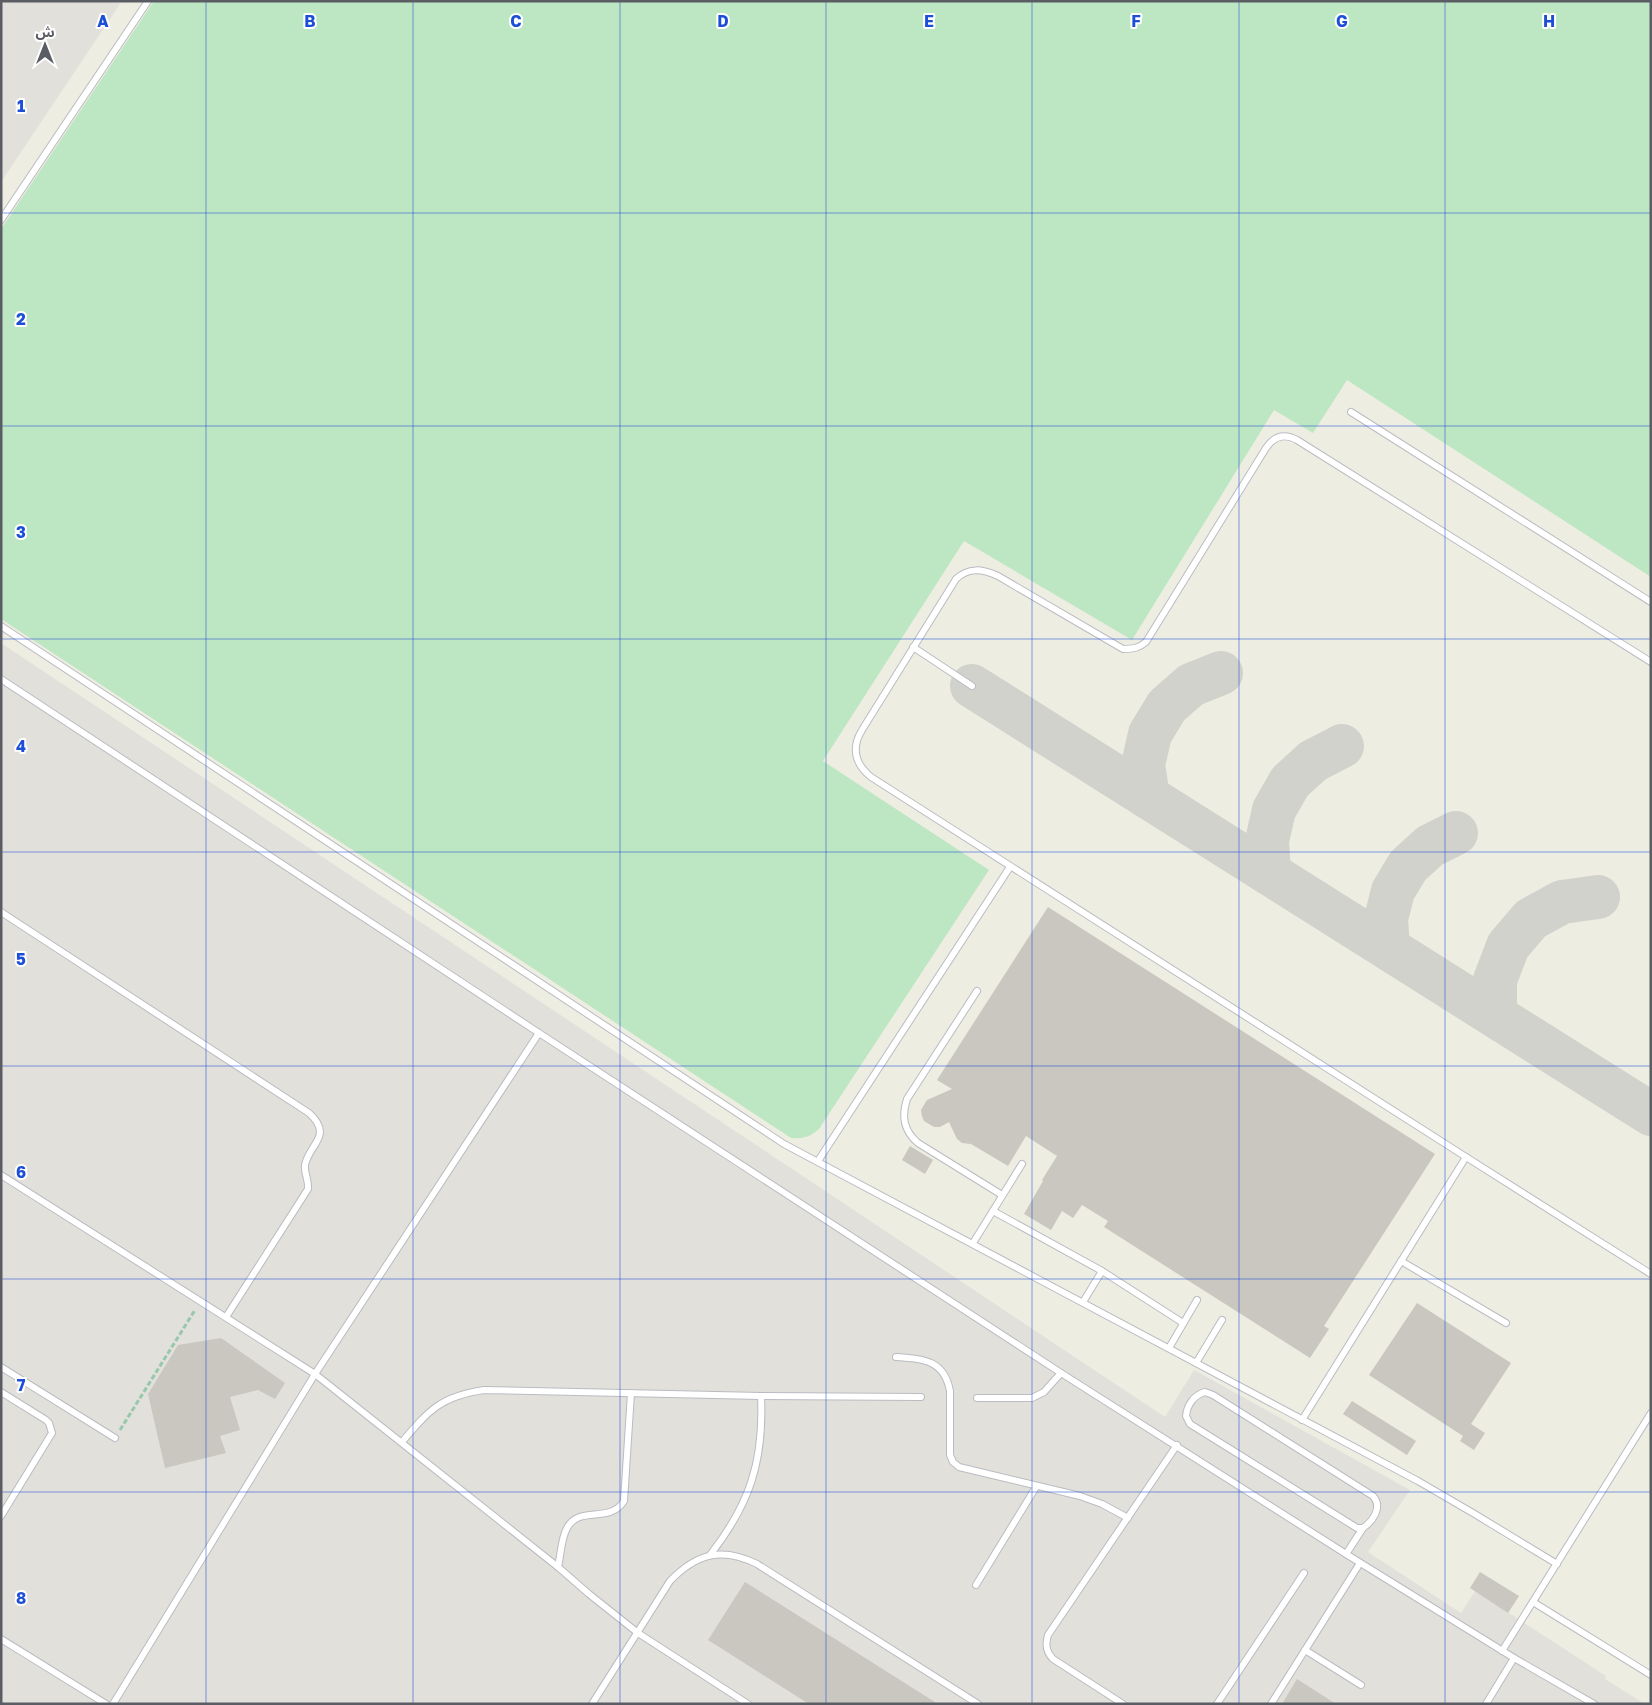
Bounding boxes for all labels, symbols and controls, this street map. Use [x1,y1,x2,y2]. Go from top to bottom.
text: A [97,11,109,31]
text: B [304,11,316,31]
text: C [510,11,522,31]
text: D [717,11,729,31]
text: E [924,11,934,31]
text: F [1131,11,1141,31]
text: G [1336,11,1348,31]
text: H [1543,11,1555,31]
north arrow [20,20,70,70]
text: ش [35,23,55,40]
text: 1 [17,96,25,116]
text: 2 [16,309,26,329]
text: 3 [16,522,26,542]
text: 4 [16,736,26,756]
text: 5 [16,949,26,969]
text: 6 [16,1162,26,1182]
text: 7 [17,1375,26,1395]
text: 8 [16,1588,26,1608]

